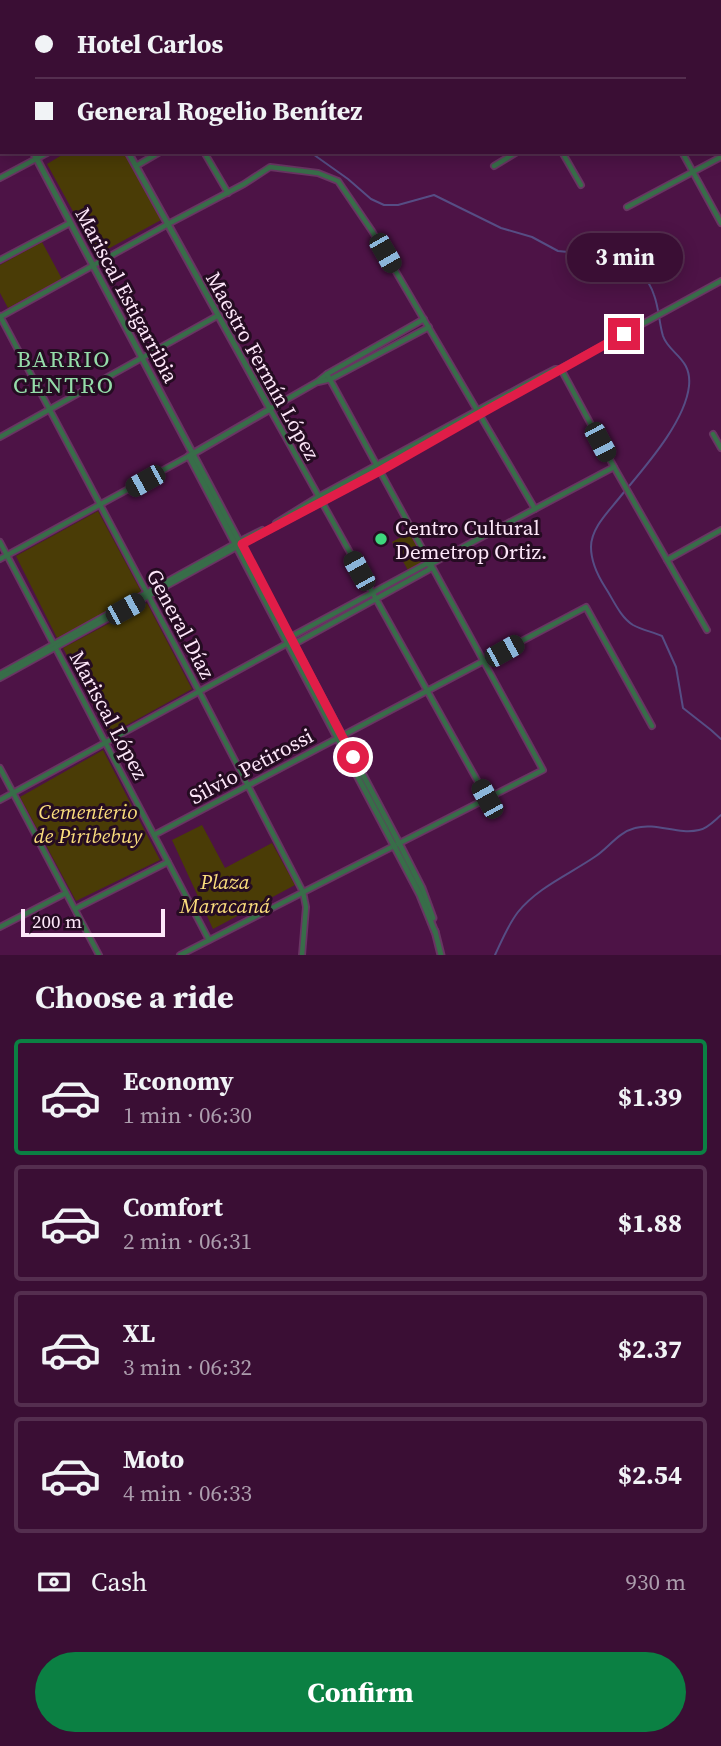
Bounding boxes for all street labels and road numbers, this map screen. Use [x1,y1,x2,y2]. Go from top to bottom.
street label: Mariscal Estigarribia [69,202,186,388]
street label: Maestro Fermín López [199,267,327,466]
street label: General Díaz [140,564,222,684]
street label: Mariscal López [63,646,155,785]
street label: Silvio Petirossi [184,721,318,811]

